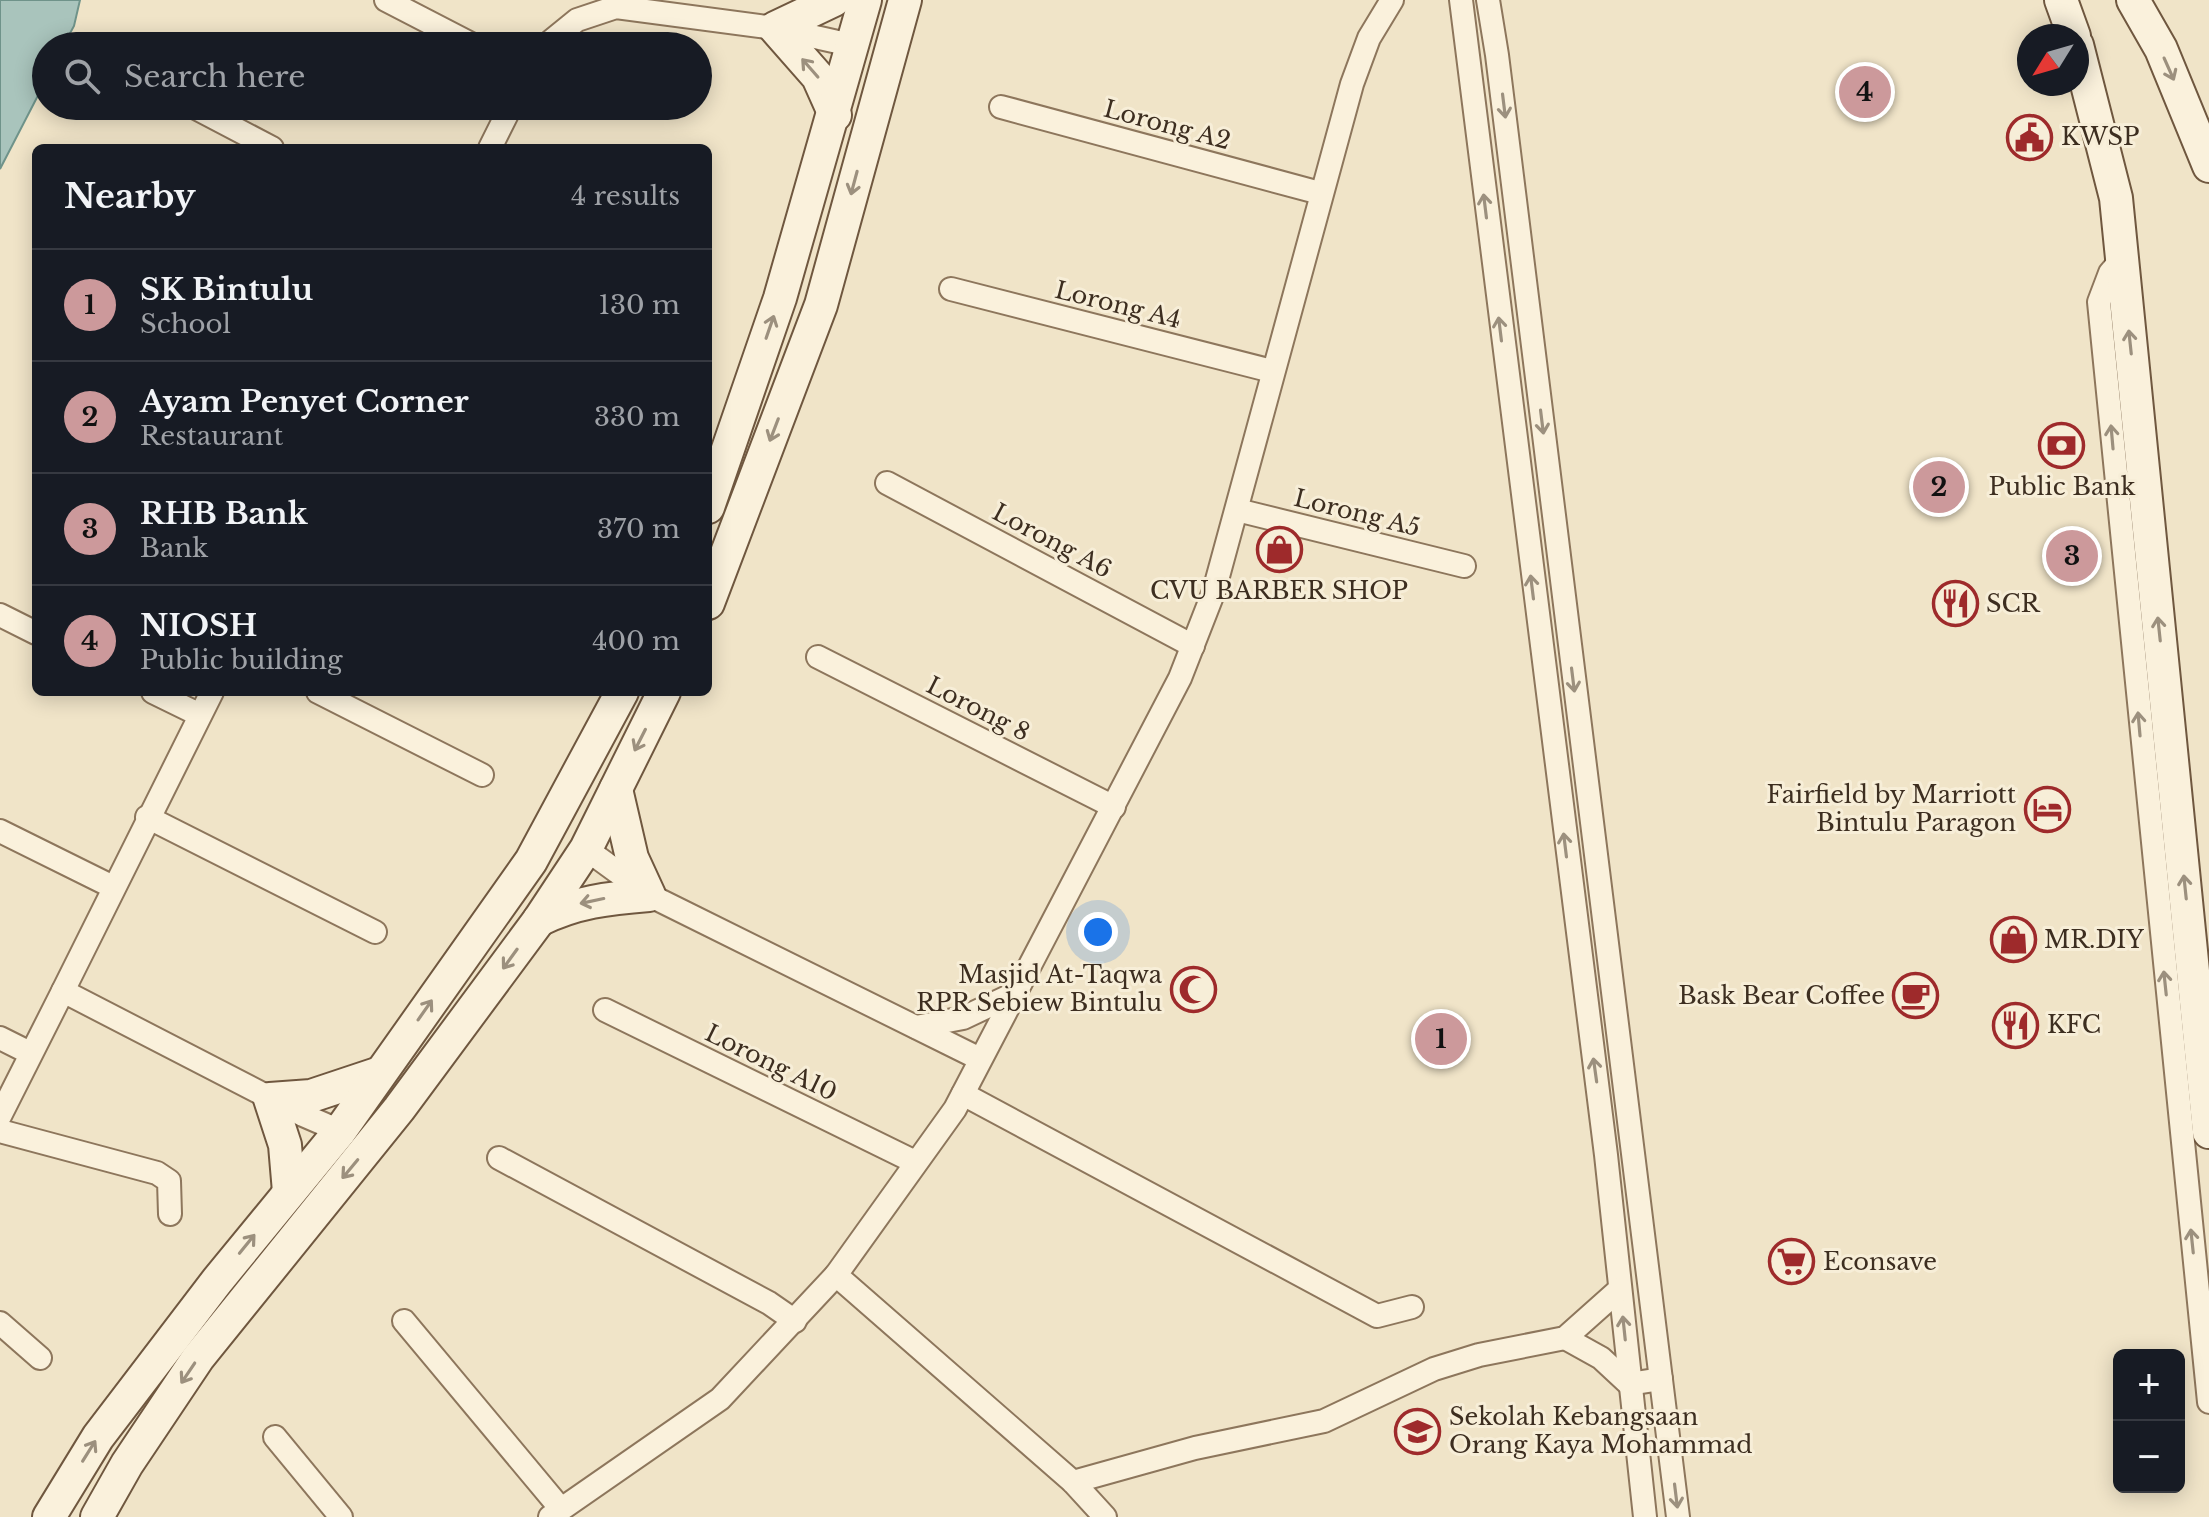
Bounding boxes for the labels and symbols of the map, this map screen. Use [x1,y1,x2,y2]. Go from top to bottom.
north arrow [2017,24,2089,96]
one-way arrow [2163,56,2178,80]
one-way arrow [801,58,819,78]
pin: 4 [1839,62,1891,122]
one-way arrow [1496,92,1511,119]
street label: Lorong A2 [1101,94,1234,155]
public building icon: KWSP [2006,113,2054,161]
place label: KWSP [2061,122,2140,151]
one-way arrow [846,170,861,196]
one-way arrow [1477,194,1492,220]
street label: Lorong A4 [1052,275,1184,334]
one-way arrow [763,315,778,340]
one-way arrow [1492,316,1507,343]
one-way arrow [2123,329,2138,356]
one-way arrow [1535,409,1550,434]
one-way arrow [766,417,780,442]
bank icon: Public Bank [2038,421,2086,469]
one-way arrow [2104,424,2119,451]
pin: 2 [1913,457,1965,517]
place label: Public Bank [1988,472,2136,501]
street label: Lorong A5 [1291,483,1423,542]
street label: Lorong A6 [988,497,1117,584]
shop icon: CVU BARBER SHOP [1255,525,1303,573]
pin: 3 [2046,526,2098,586]
one-way arrow [1524,575,1539,600]
place label: CVU BARBER SHOP [1150,576,1408,605]
restaurant icon: SCR [1931,580,1979,628]
place label: SCR [1986,589,2041,618]
one-way arrow [2151,616,2166,642]
one-way arrow [1566,667,1581,692]
street label: Lorong 8 [922,670,1035,747]
one-way arrow [2132,711,2147,738]
one-way arrow [632,728,647,752]
place label: Fairfield by Marriott Bintulu Paragon [1766,780,2016,837]
hotel icon: Fairfield by Marriott Bintulu Paragon [2023,785,2071,833]
one-way arrow [1557,832,1572,858]
one-way arrow [2177,874,2192,901]
one-way arrow [580,894,606,909]
your location [1078,912,1118,952]
shop icon: MR.DIY [1989,916,2037,964]
place label: MR.DIY [2044,925,2144,954]
one-way arrow [501,948,518,969]
place label: Masjid At-Taqwa RPR Sebiew Bintulu [916,960,1163,1017]
mosque icon: Masjid At-Taqwa RPR Sebiew Bintulu [1169,965,1217,1013]
one-way arrow [2158,970,2173,996]
cafe icon: Bask Bear Coffee [1892,972,1940,1020]
place label: Bask Bear Coffee [1678,981,1885,1010]
one-way arrow [417,999,433,1021]
restaurant icon: KFC [1992,1001,2040,1049]
pin: 1 [1415,1009,1467,1069]
place label: KFC [2047,1010,2101,1039]
street label: Lorong A10 [701,1018,842,1107]
one-way arrow [1587,1058,1602,1083]
one-way arrow [341,1158,359,1179]
one-way arrow [2185,1228,2200,1255]
one-way arrow [238,1234,256,1255]
supermarket icon: Econsave [1768,1238,1816,1286]
place label: Econsave [1823,1247,1937,1276]
one-way arrow [1616,1315,1631,1342]
one-way arrow [180,1361,196,1383]
place label: Sekolah Kebangsaan Orang Kaya Mohammad [1449,1402,1753,1459]
school or university icon: Sekolah Kebangsaan Orang Kaya Mohammad [1394,1407,1442,1455]
one-way arrow [82,1440,98,1463]
one-way arrow [1668,1482,1683,1508]

